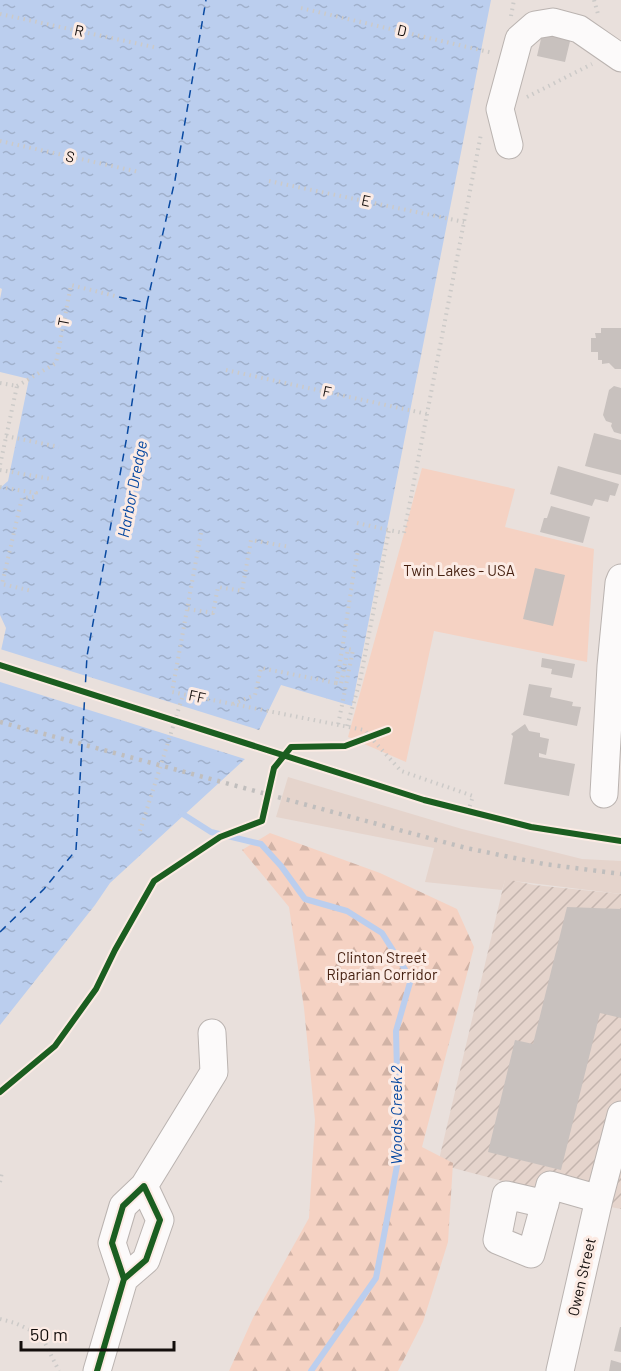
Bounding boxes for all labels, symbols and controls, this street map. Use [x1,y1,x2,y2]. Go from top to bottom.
street label: R [73,20,86,40]
street label: D [396,20,409,40]
street label: S [64,146,76,166]
street label: E [360,190,373,210]
street label: T [53,316,73,328]
street label: F [321,381,334,401]
water label: Harbor Dredge [113,439,150,539]
park label: Twin Lakes - USA [403,561,515,579]
street label: FF [187,685,208,707]
park label: Clinton Street Riparian Corridor [327,948,438,983]
water label: Woods Creek 2 [386,1065,405,1165]
street label: Owen Street [563,1236,599,1318]
scale bar [21,1314,174,1352]
text: 50 m [30,1323,68,1345]

